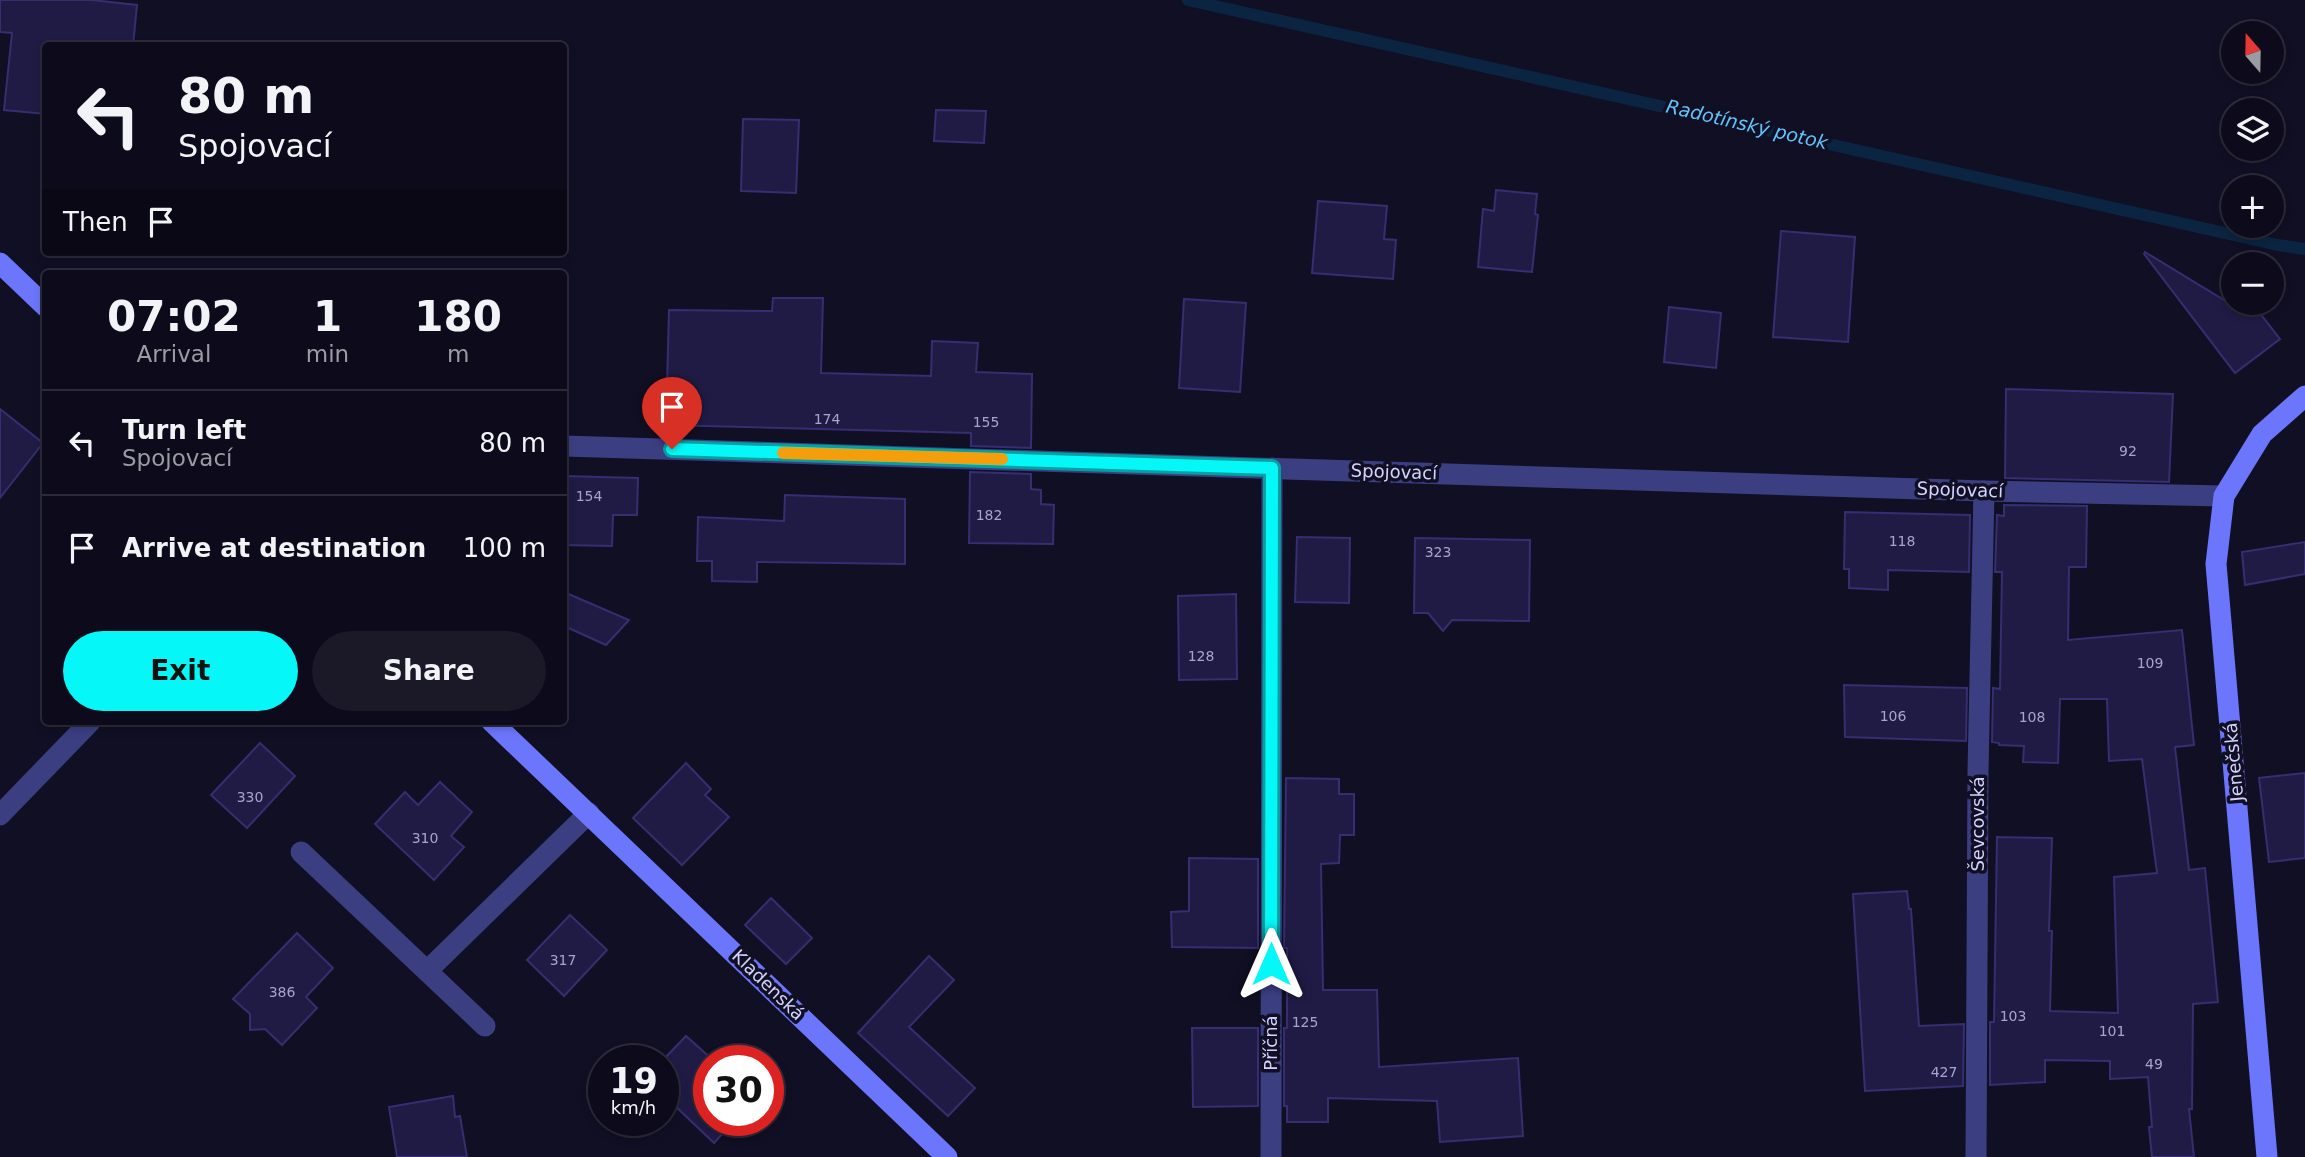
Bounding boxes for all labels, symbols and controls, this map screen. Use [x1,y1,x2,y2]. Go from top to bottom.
north arrow [2221,21,2284,84]
map controls [2221,21,2284,315]
text: 80 m [178,68,314,125]
icon: left [63,70,154,161]
water label: Radotínský potok [1664,95,1831,154]
button: layers [2221,98,2284,161]
text: Spojovací [178,127,332,165]
button: + [2221,175,2284,238]
icon: arrive [142,203,180,241]
text: Then [63,207,128,237]
button: − [2221,252,2284,315]
text: 07:02 [107,292,241,341]
text: 1 [313,292,342,341]
text: 180 [414,292,502,341]
text: Arrival [137,341,211,367]
text: min [306,341,349,367]
text: m [447,341,469,367]
pin [642,377,702,449]
icon: arrive [653,388,691,426]
house number: 174 [814,411,840,427]
house number: 155 [973,414,999,430]
text: Turn left [122,415,246,445]
icon: left [63,424,101,462]
text: 80 m [479,428,546,458]
house number: 92 [2119,443,2137,459]
text: Spojovací [122,445,232,471]
street label: Spojovací [1350,459,1439,484]
street label: Spojovací [1916,477,2005,502]
house number: 154 [576,488,602,504]
house number: 182 [976,507,1002,523]
icon: arrive [63,529,101,567]
text: Arrive at destination [122,533,426,563]
text: 100 m [463,533,546,563]
house number: 118 [1889,533,1915,549]
house number: 323 [1425,544,1451,560]
button: Exit [63,631,298,711]
button: Share [312,631,546,711]
house number: 128 [1188,648,1214,664]
house number: 109 [2137,655,2163,671]
house number: 106 [1880,708,1906,724]
house number: 108 [2019,709,2045,725]
street label: Jenečská [2220,722,2248,803]
street label: Ševcovská [1967,776,1988,872]
house number: 330 [237,789,263,805]
house number: 310 [412,830,438,846]
position arrow [1234,927,1308,1001]
street label: Kladenská [728,945,809,1024]
house number: 317 [550,952,576,968]
house number: 386 [269,984,295,1000]
house number: 103 [2000,1008,2026,1024]
house number: 125 [1292,1014,1318,1030]
street label: Příčná [1260,1015,1281,1071]
house number: 101 [2099,1023,2125,1039]
speed limit sign: 30 [693,1045,784,1136]
house number: 49 [2145,1056,2163,1072]
text: 19 [609,1061,658,1101]
house number: 427 [1931,1064,1957,1080]
text: km/h [611,1097,656,1118]

